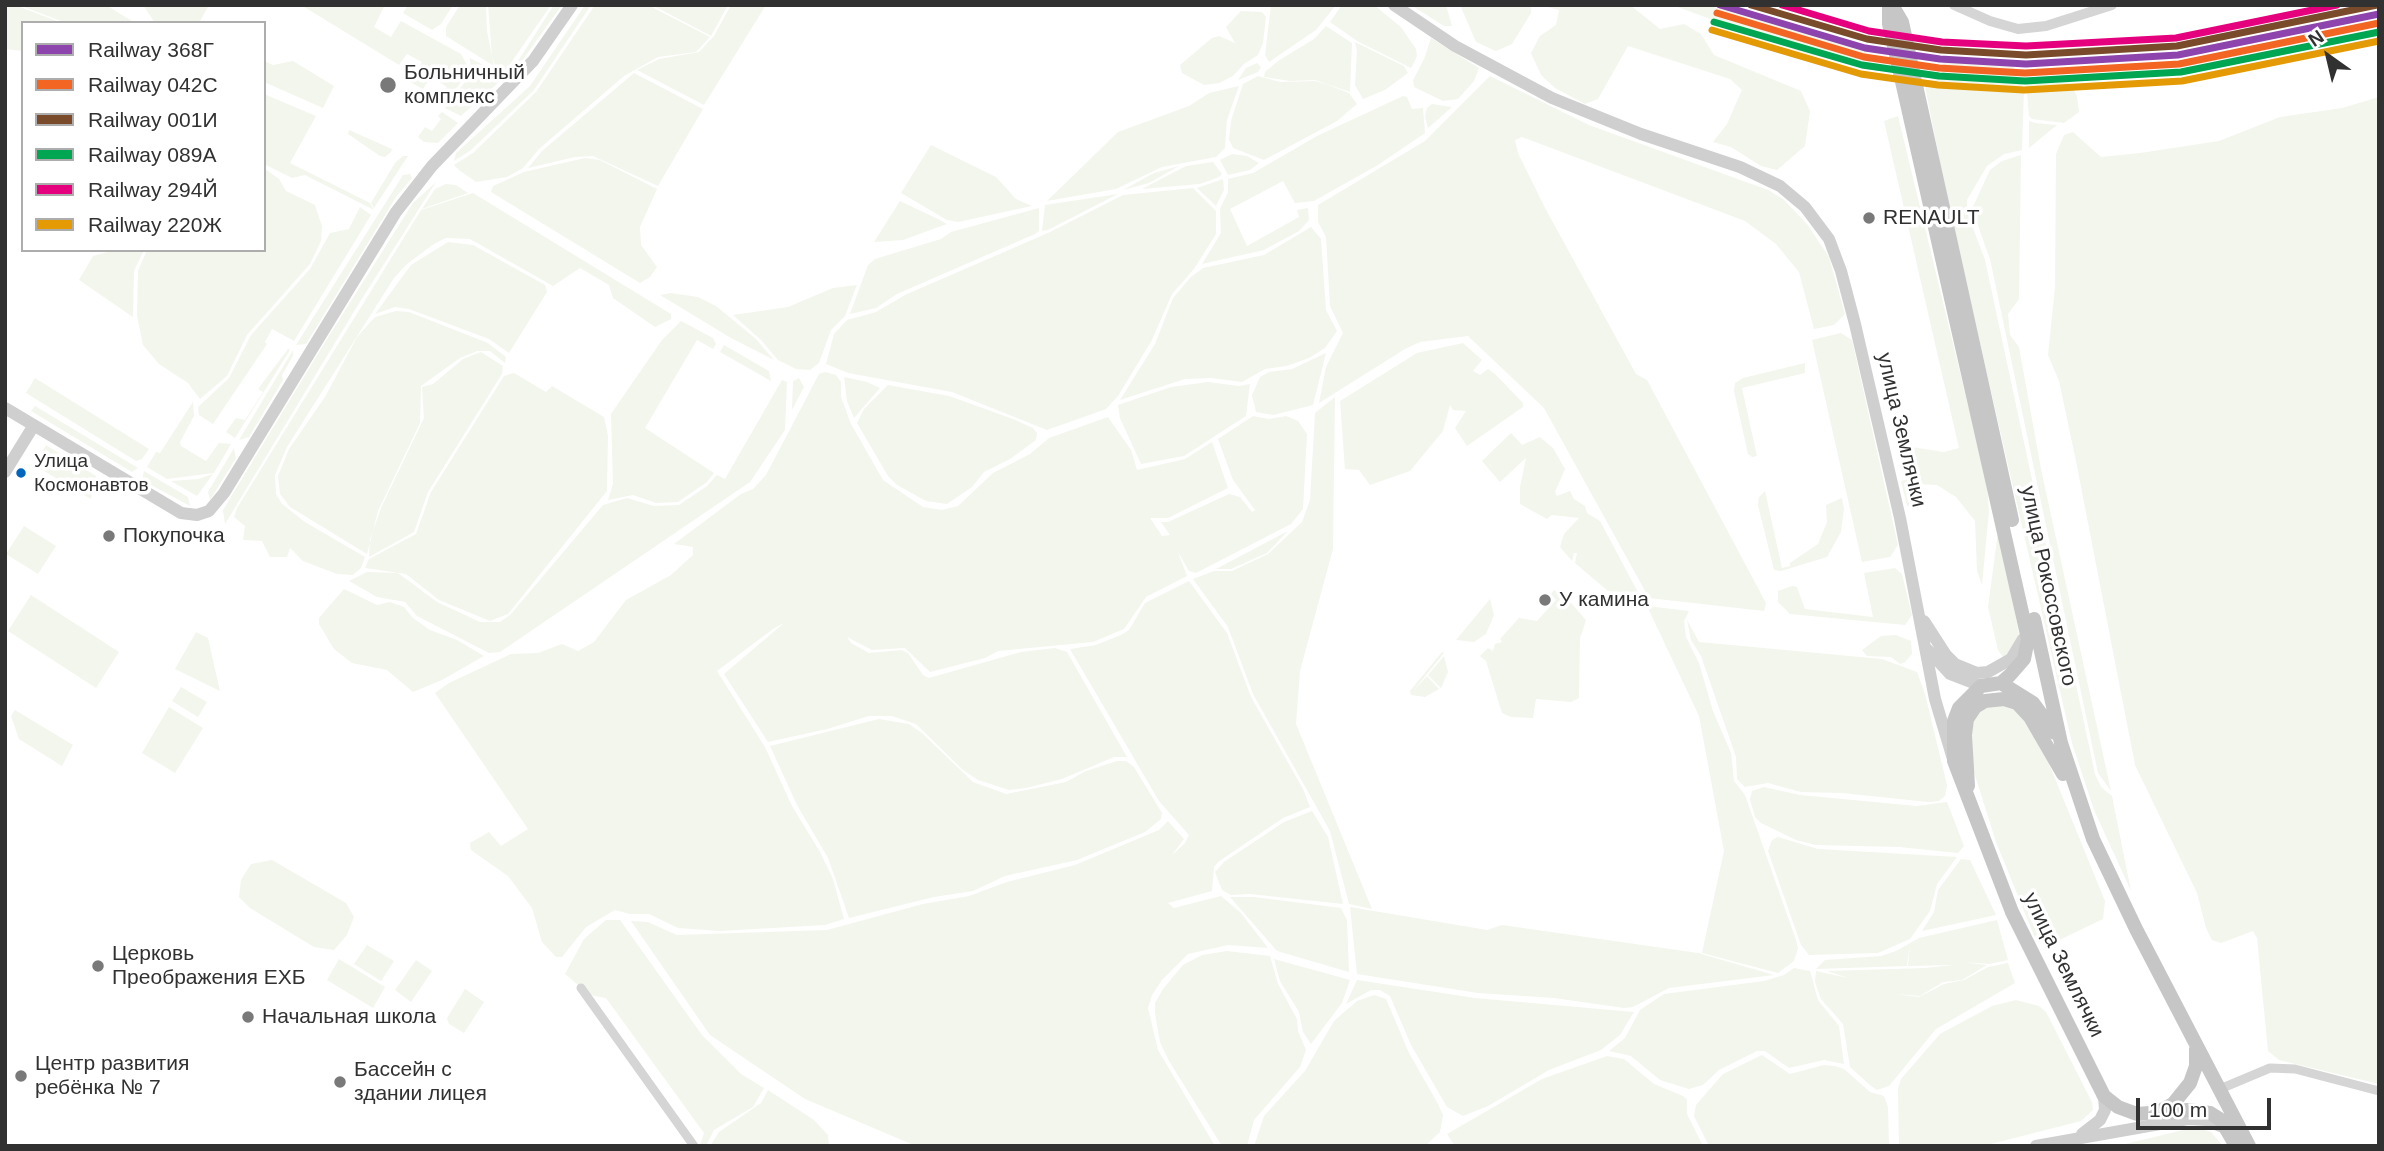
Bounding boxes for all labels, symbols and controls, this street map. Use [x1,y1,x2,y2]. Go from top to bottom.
legend [21,21,266,252]
north arrow [2293,21,2363,91]
text: N [2304,26,2328,51]
text: Railway 368Г [88,38,214,61]
place label: Больничный комплекс [404,60,525,110]
text: Railway 042С [88,73,218,96]
marker: Больничный комплекс [378,75,398,95]
text: Railway 001И [88,108,218,131]
text: Railway 089А [88,143,216,166]
text: Railway 294Й [88,178,218,201]
place label: RENAULT [1883,205,1979,231]
marker: RENAULT [1861,210,1877,226]
text: Railway 220Ж [88,213,222,236]
street label: улица Землячки [1871,350,1931,510]
place label: Улица Космонавтов [34,451,149,495]
marker: Улица Космонавтов [14,466,28,480]
street label: улица Рокоссовского [2014,484,2082,688]
place label: Покупочка [123,523,225,549]
marker: Покупочка [101,528,117,544]
place label: У камина [1559,587,1649,613]
marker: У камина [1537,592,1553,608]
street label: улица Землячки [2017,889,2109,1041]
place label: Церковь Преображения ЕХБ [112,941,306,991]
marker: Церковь Преображения ЕХБ [90,958,106,974]
place label: Начальная школа [262,1004,436,1030]
marker: Начальная школа [240,1009,256,1025]
place label: Центр развития ребёнка № 7 [35,1051,189,1101]
place label: Бассейн с здании лицея [354,1057,487,1107]
marker: Центр развития ребёнка № 7 [13,1068,29,1084]
marker: Бассейн с здании лицея [332,1074,348,1090]
scale bar [2139,1084,2274,1128]
text: 100 m [2149,1098,2207,1121]

